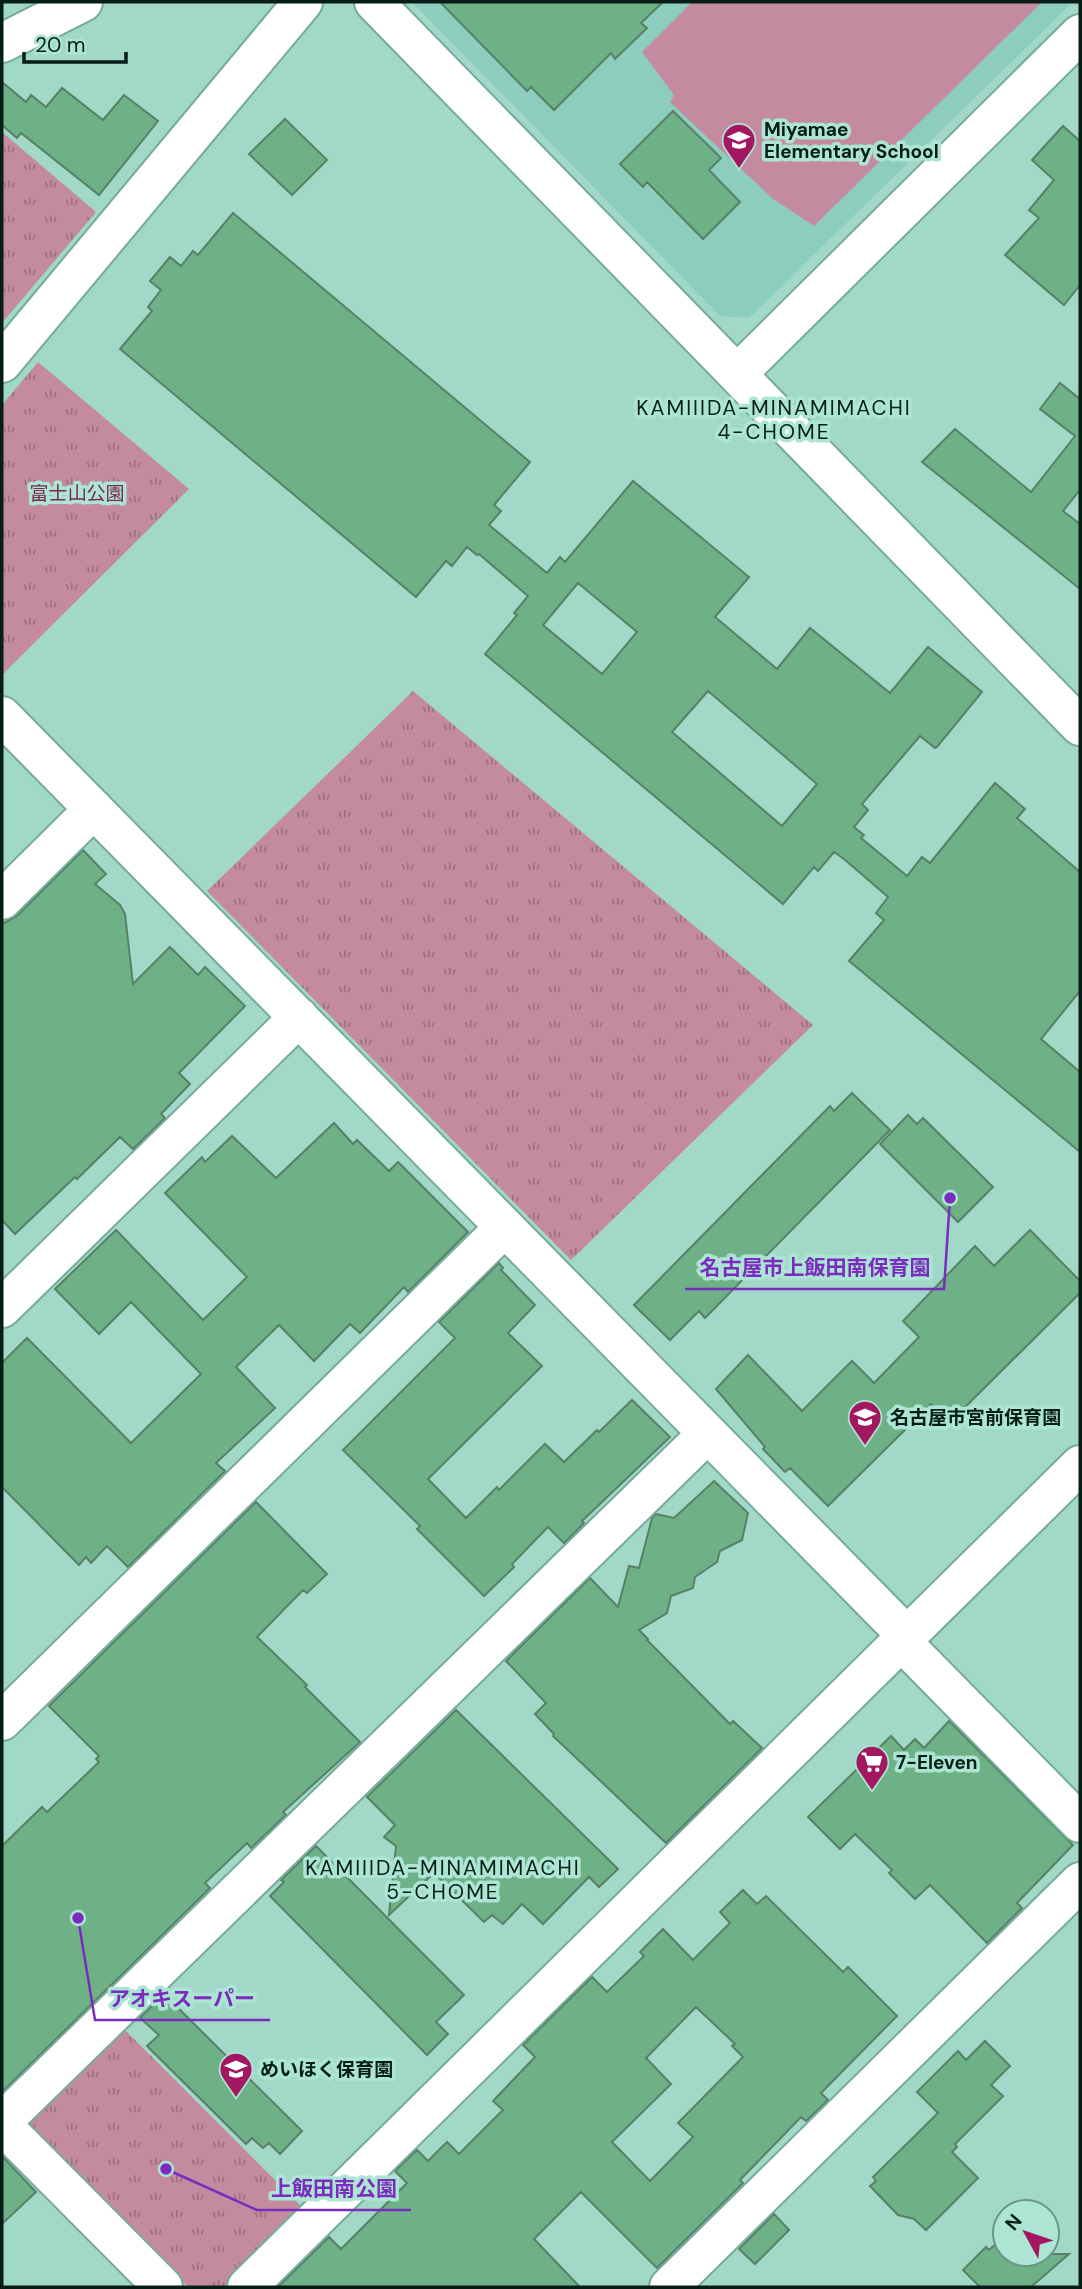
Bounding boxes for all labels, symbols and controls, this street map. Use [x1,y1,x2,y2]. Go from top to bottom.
scale bar [24,21,126,65]
text: 20 m [35,31,86,59]
place label: Miyamae Elementary School [764,117,939,164]
school or university icon: Miyamae Elementary School [720,121,758,170]
district label: KAMIIIDA-MINAMIMACHI 4-CHOME [636,394,912,446]
park label: 富士山公園 [29,481,125,506]
callout: 名古屋市上飯田南保育園 [685,1247,944,1289]
text: 名古屋市上飯田南保育園 [700,1254,931,1282]
school or university icon: 名古屋市宮前保育園 [846,1398,884,1447]
place label: 名古屋市宮前保育園 [890,1405,1061,1430]
supermarket icon: 7-Eleven [853,1743,891,1792]
place label: 7-Eleven [896,1750,978,1775]
district label: KAMIIIDA-MINAMIMACHI 5-CHOME [305,1854,581,1906]
callout: アオキスーパー [95,1978,270,2020]
text: アオキスーパー [109,1985,255,2013]
school or university icon: めいほく保育園 [217,2050,255,2099]
place label: めいほく保育園 [260,2057,393,2082]
callout: 上飯田南公園 [257,2168,411,2210]
text: 上飯田南公園 [271,2175,397,2203]
north arrow [991,2198,1061,2268]
text: N [999,2209,1027,2236]

